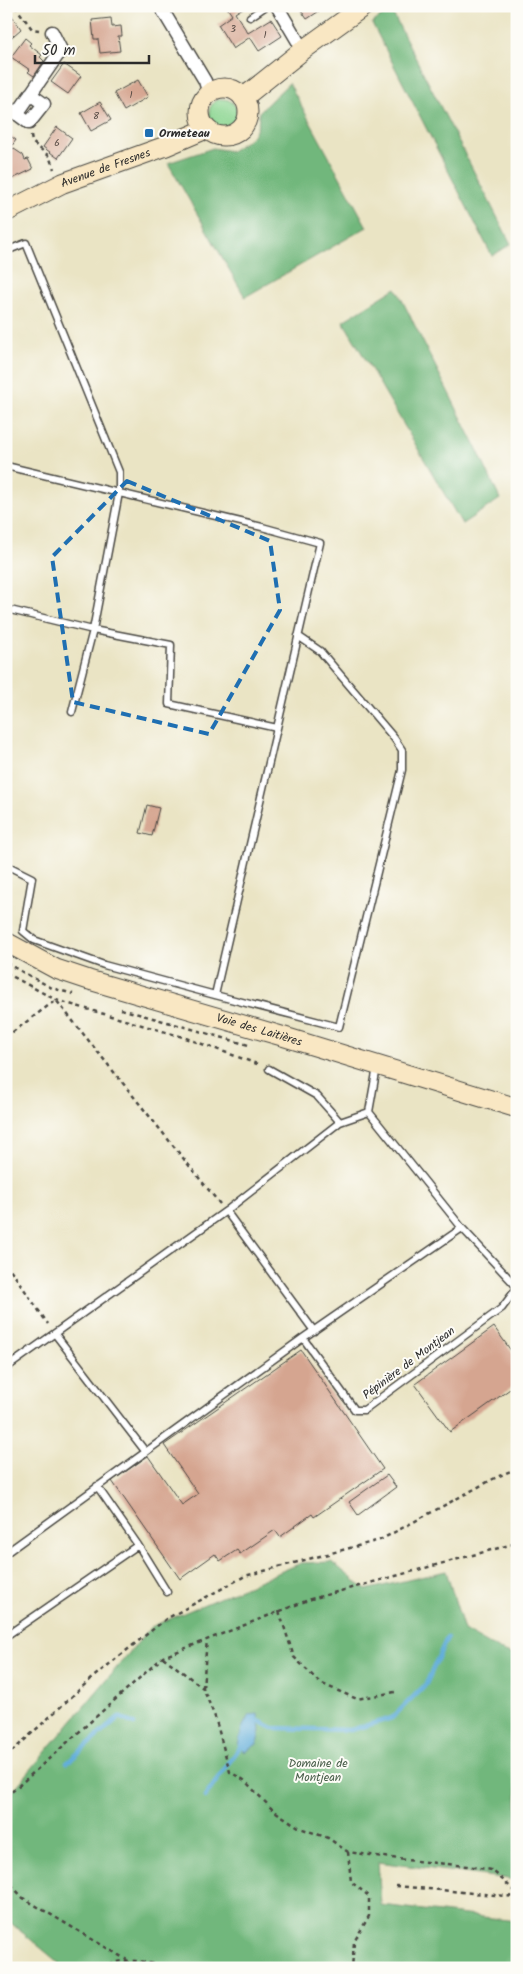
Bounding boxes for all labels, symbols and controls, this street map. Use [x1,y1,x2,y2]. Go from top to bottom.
house number: 3 [230,21,236,37]
house number: 1 [263,27,267,43]
scale bar [35,32,149,64]
text: 50 m [42,39,76,63]
house number: 1 [129,87,133,103]
house number: 8 [93,108,100,124]
place label: Ormeteau [159,124,210,143]
marker: Ormeteau [143,127,155,139]
house number: 6 [54,135,60,151]
street label: Avenue de Fresnes [58,143,153,193]
street label: Voie des Laitières [214,1008,305,1051]
street label: Pépinière de Montjean [359,1322,459,1404]
park label: Domaine de Montjean [288,1754,348,1787]

